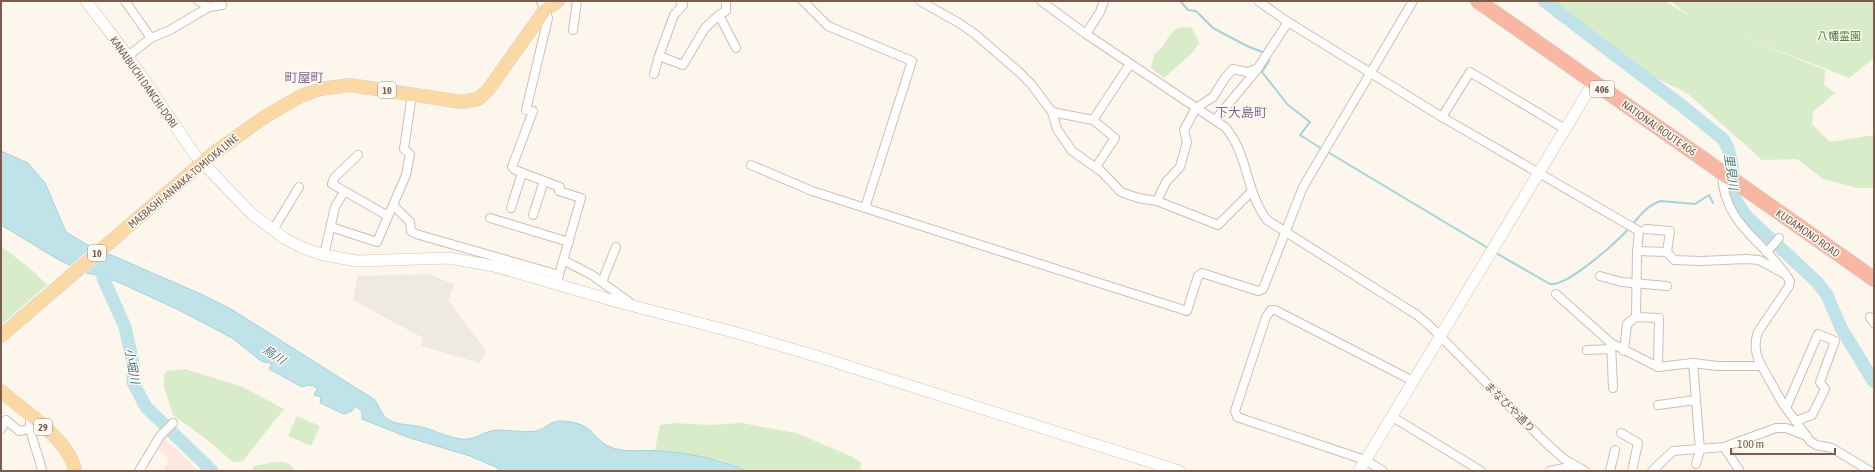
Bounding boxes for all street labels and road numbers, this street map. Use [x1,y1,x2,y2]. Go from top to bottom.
street label: KANAIBUCHI DANCHI-DORI [108,34,180,130]
road number: 406 [1590,81,1614,97]
road number: 10 [378,82,396,98]
street label: NATIONAL ROUTE 406 [1620,98,1698,158]
street label: MAEBASHI-ANNAKA-TOMIOKA LINE [126,131,241,230]
street label: KUDAMONO ROAD [1774,207,1842,259]
road number: 10 [88,245,106,261]
street label: まなびや通り [1482,379,1538,435]
road number: 29 [34,419,52,435]

